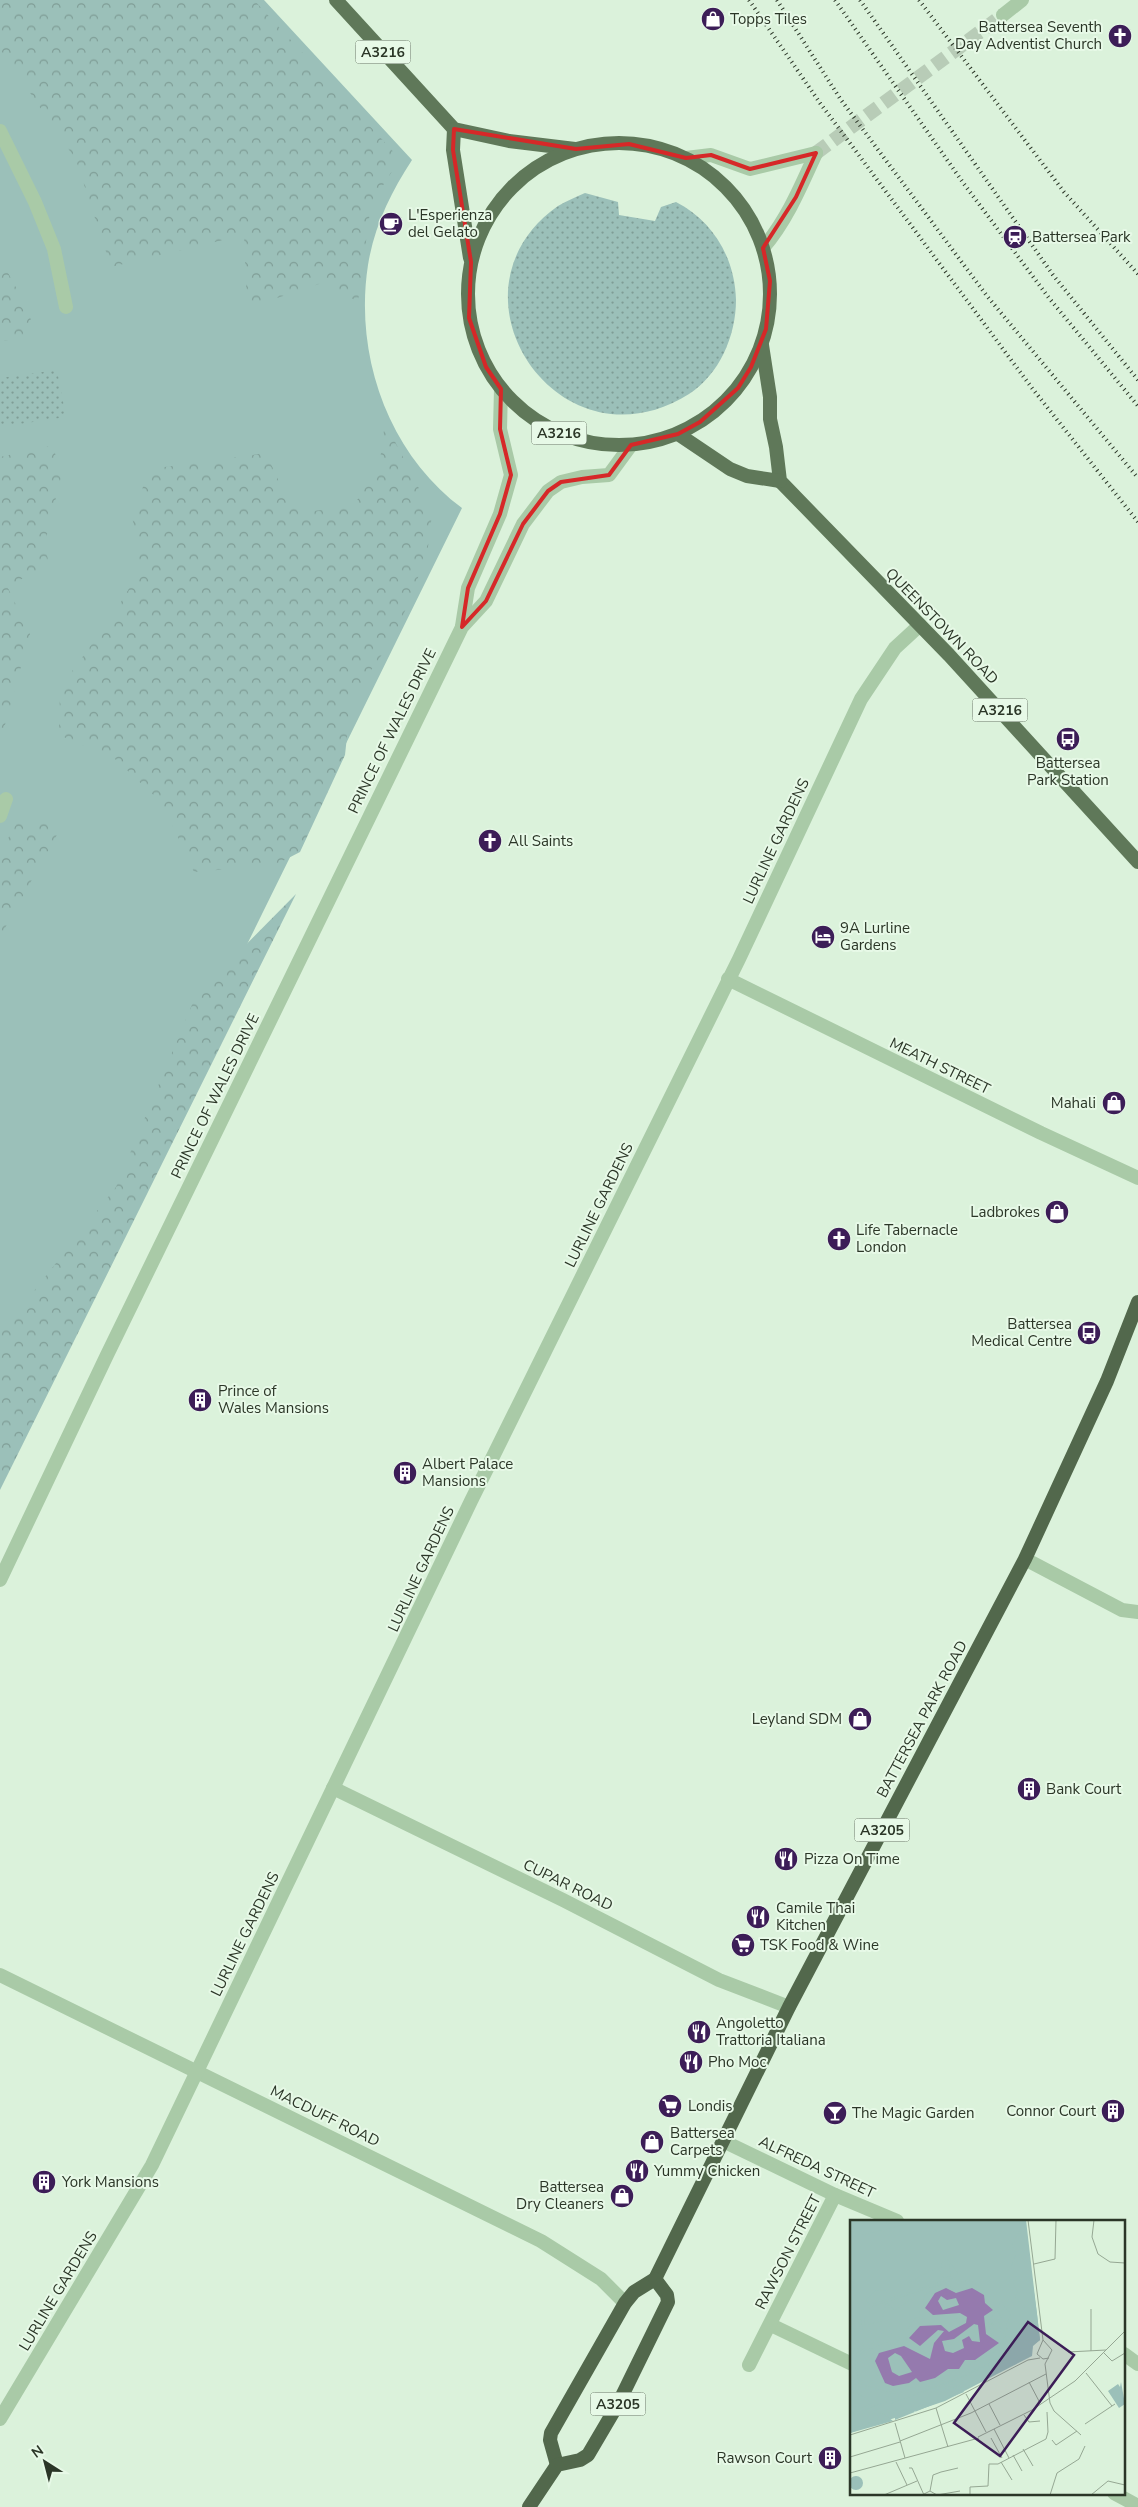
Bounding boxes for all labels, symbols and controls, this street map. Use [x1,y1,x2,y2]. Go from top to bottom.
shop icon: Topps Tiles [700,6,726,32]
place label: Topps Tiles [730,9,807,29]
place label: Battersea Seventh Day Adventist Church [955,17,1102,54]
church icon: Battersea Seventh Day Adventist Church [1107,23,1133,49]
road number: A3216 [356,41,410,64]
place label: L'Esperienza del Gelato [408,205,492,242]
cafe icon: L'Esperienza del Gelato [378,211,404,237]
station icon: Battersea Park [1002,224,1028,250]
place label: Battersea Park [1032,227,1131,247]
road number: A3216 [532,422,586,444]
street label: QUEENSTOWN ROAD [881,563,1003,689]
street label: PRINCE OF WALES DRIVE [343,645,441,817]
road number: A3216 [972,698,1028,722]
bus stop icon: Battersea Park Station [1055,726,1081,752]
place label: Battersea Park Station [1027,753,1109,790]
street label: LURLINE GARDENS [738,775,814,907]
church icon: All Saints [477,828,503,854]
place label: All Saints [508,831,573,851]
place label: 9A Lurline Gardens [840,918,910,955]
hotel icon: 9A Lurline Gardens [810,924,836,950]
street label: PRINCE OF WALES DRIVE [166,1010,264,1182]
street label: MEATH STREET [886,1033,994,1099]
shop icon: Mahali [1101,1090,1127,1116]
place label: Mahali [1051,1093,1096,1113]
street label: LURLINE GARDENS [560,1139,638,1271]
shop icon: Ladbrokes [1044,1199,1070,1225]
place label: Ladbrokes [970,1202,1040,1222]
place label: Life Tabernacle London [856,1220,958,1257]
church icon: Life Tabernacle London [826,1226,852,1252]
place label: Battersea Medical Centre [971,1314,1072,1351]
bus stop icon: Battersea Medical Centre [1076,1320,1102,1346]
place label: Prince of Wales Mansions [218,1381,329,1418]
building icon: Prince of Wales Mansions [187,1387,213,1413]
place label: Albert Palace Mansions [422,1454,513,1491]
building icon: Albert Palace Mansions [392,1460,418,1486]
street label: LURLINE GARDENS [383,1503,459,1635]
street label: BATTERSEA PARK ROAD [872,1637,972,1801]
shop icon: Leyland SDM [847,1706,873,1732]
place label: Leyland SDM [752,1709,842,1729]
building icon: Bank Court [1016,1776,1042,1802]
place label: Bank Court [1046,1779,1122,1799]
road number: A3205 [854,1818,910,1842]
restaurant icon: Pizza On Time [773,1846,799,1872]
place label: Pizza On Time [804,1849,900,1869]
street label: CUPAR ROAD [520,1855,616,1915]
street label: LURLINE GARDENS [206,1868,284,2000]
place label: Camile Thai Kitchen [776,1898,855,1935]
restaurant icon: Camile Thai Kitchen [745,1904,771,1930]
supermarket icon: TSK Food & Wine [730,1932,756,1958]
place label: TSK Food & Wine [760,1935,879,1955]
place label: Angoletto Trattoria Italiana [716,2013,826,2050]
restaurant icon: Angoletto Trattoria Italiana [686,2019,712,2045]
restaurant icon: Pho Moc [678,2049,704,2075]
place label: Pho Moc [708,2052,766,2072]
street label: MACDUFF ROAD [267,2081,383,2151]
supermarket icon: Londis [657,2093,683,2119]
place label: Londis [688,2096,732,2116]
building icon: Connor Court [1100,2098,1126,2124]
bar icon: The Magic Garden [822,2100,848,2126]
place label: Connor Court [1006,2101,1097,2121]
place label: The Magic Garden [852,2103,975,2123]
place label: Battersea Carpets [670,2123,735,2160]
shop icon: Battersea Carpets [639,2129,665,2155]
street label: ALFREDA STREET [756,2131,878,2203]
restaurant icon: Yummy Chicken [624,2158,650,2184]
place label: Yummy Chicken [653,2161,760,2181]
building icon: York Mansions [31,2169,57,2195]
place label: York Mansions [61,2172,159,2192]
place label: Battersea Dry Cleaners [516,2177,604,2214]
shop icon: Battersea Dry Cleaners [609,2183,635,2209]
street label: RAWSON STREET [750,2191,826,2313]
inset map [850,2220,1126,2494]
street label: LURLINE GARDENS [14,2227,102,2355]
road number: A3205 [590,2392,646,2416]
north arrow [20,2437,70,2487]
text: N [28,2441,47,2463]
building icon: Rawson Court [817,2445,843,2471]
place label: Rawson Court [716,2448,813,2468]

